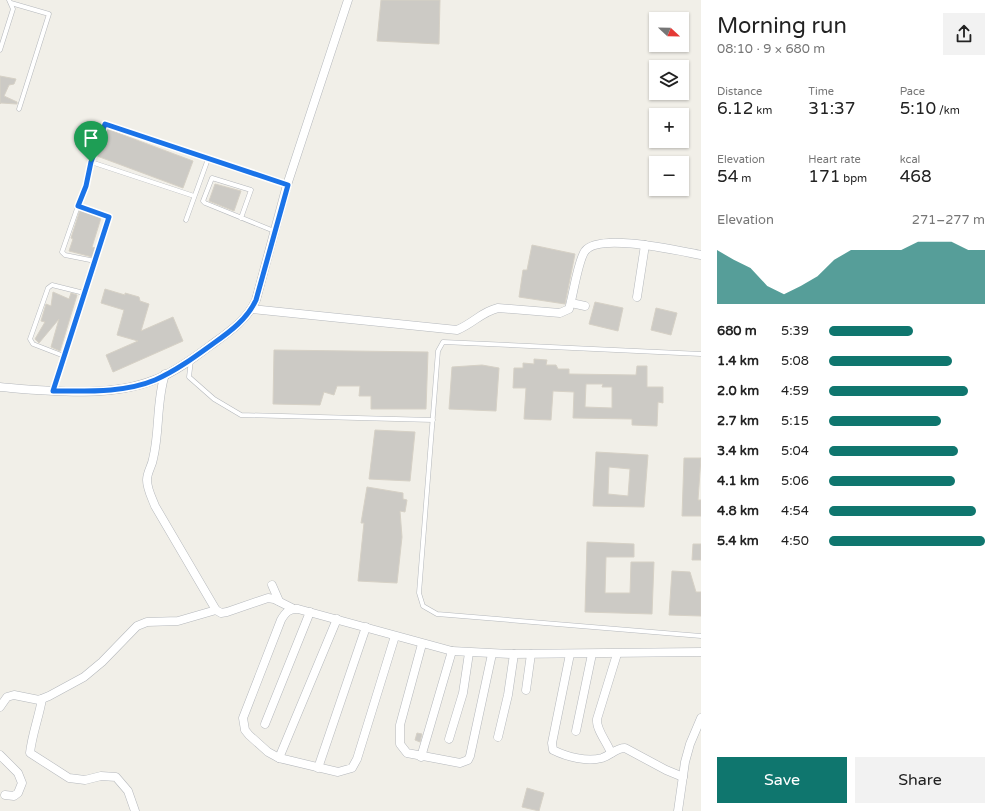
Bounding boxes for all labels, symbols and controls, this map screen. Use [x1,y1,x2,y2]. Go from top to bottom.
north arrow [649,12,689,52]
map controls [649,12,689,196]
text: Morning run [717,13,847,39]
button: share [943,13,985,55]
text: 08:10 · 9 × 680 m [717,41,825,57]
button: layers [649,60,689,100]
text: Distance [717,85,762,98]
text: Time [808,85,834,98]
text: Pace [900,85,925,98]
text: 6.12 [717,98,753,119]
text: 31:37 [808,98,855,119]
text: 5:10 [900,98,936,119]
text: km [753,104,772,117]
text: /km [936,104,960,117]
button: + [649,108,689,148]
pin [74,121,108,162]
icon: arrive [80,127,102,149]
text: Elevation [717,153,765,166]
text: Heart rate [808,153,861,166]
text: kcal [900,153,920,166]
button: − [649,156,689,196]
text: 54 [717,166,738,187]
text: 171 [808,166,840,187]
text: 468 [900,166,932,187]
text: m [738,172,751,185]
text: bpm [840,172,867,185]
text: Elevation [717,212,774,228]
text: 271–277 m [912,212,985,228]
text: 680 m [717,323,757,339]
text: 5:39 [781,323,809,339]
text: 1.4 km [717,353,759,369]
text: 5:08 [781,353,809,369]
text: 2.0 km [717,383,759,399]
text: 4:59 [781,383,809,399]
text: 2.7 km [717,413,759,429]
text: 5:15 [781,413,809,429]
text: 3.4 km [717,443,759,459]
text: 5:04 [781,443,809,459]
text: 4.1 km [717,473,759,489]
text: 5:06 [781,473,809,489]
text: 4.8 km [717,503,759,519]
text: 4:54 [781,503,809,519]
text: 5.4 km [717,533,759,549]
text: 4:50 [781,533,809,549]
button: Save [717,757,847,803]
button: Share [855,757,985,803]

